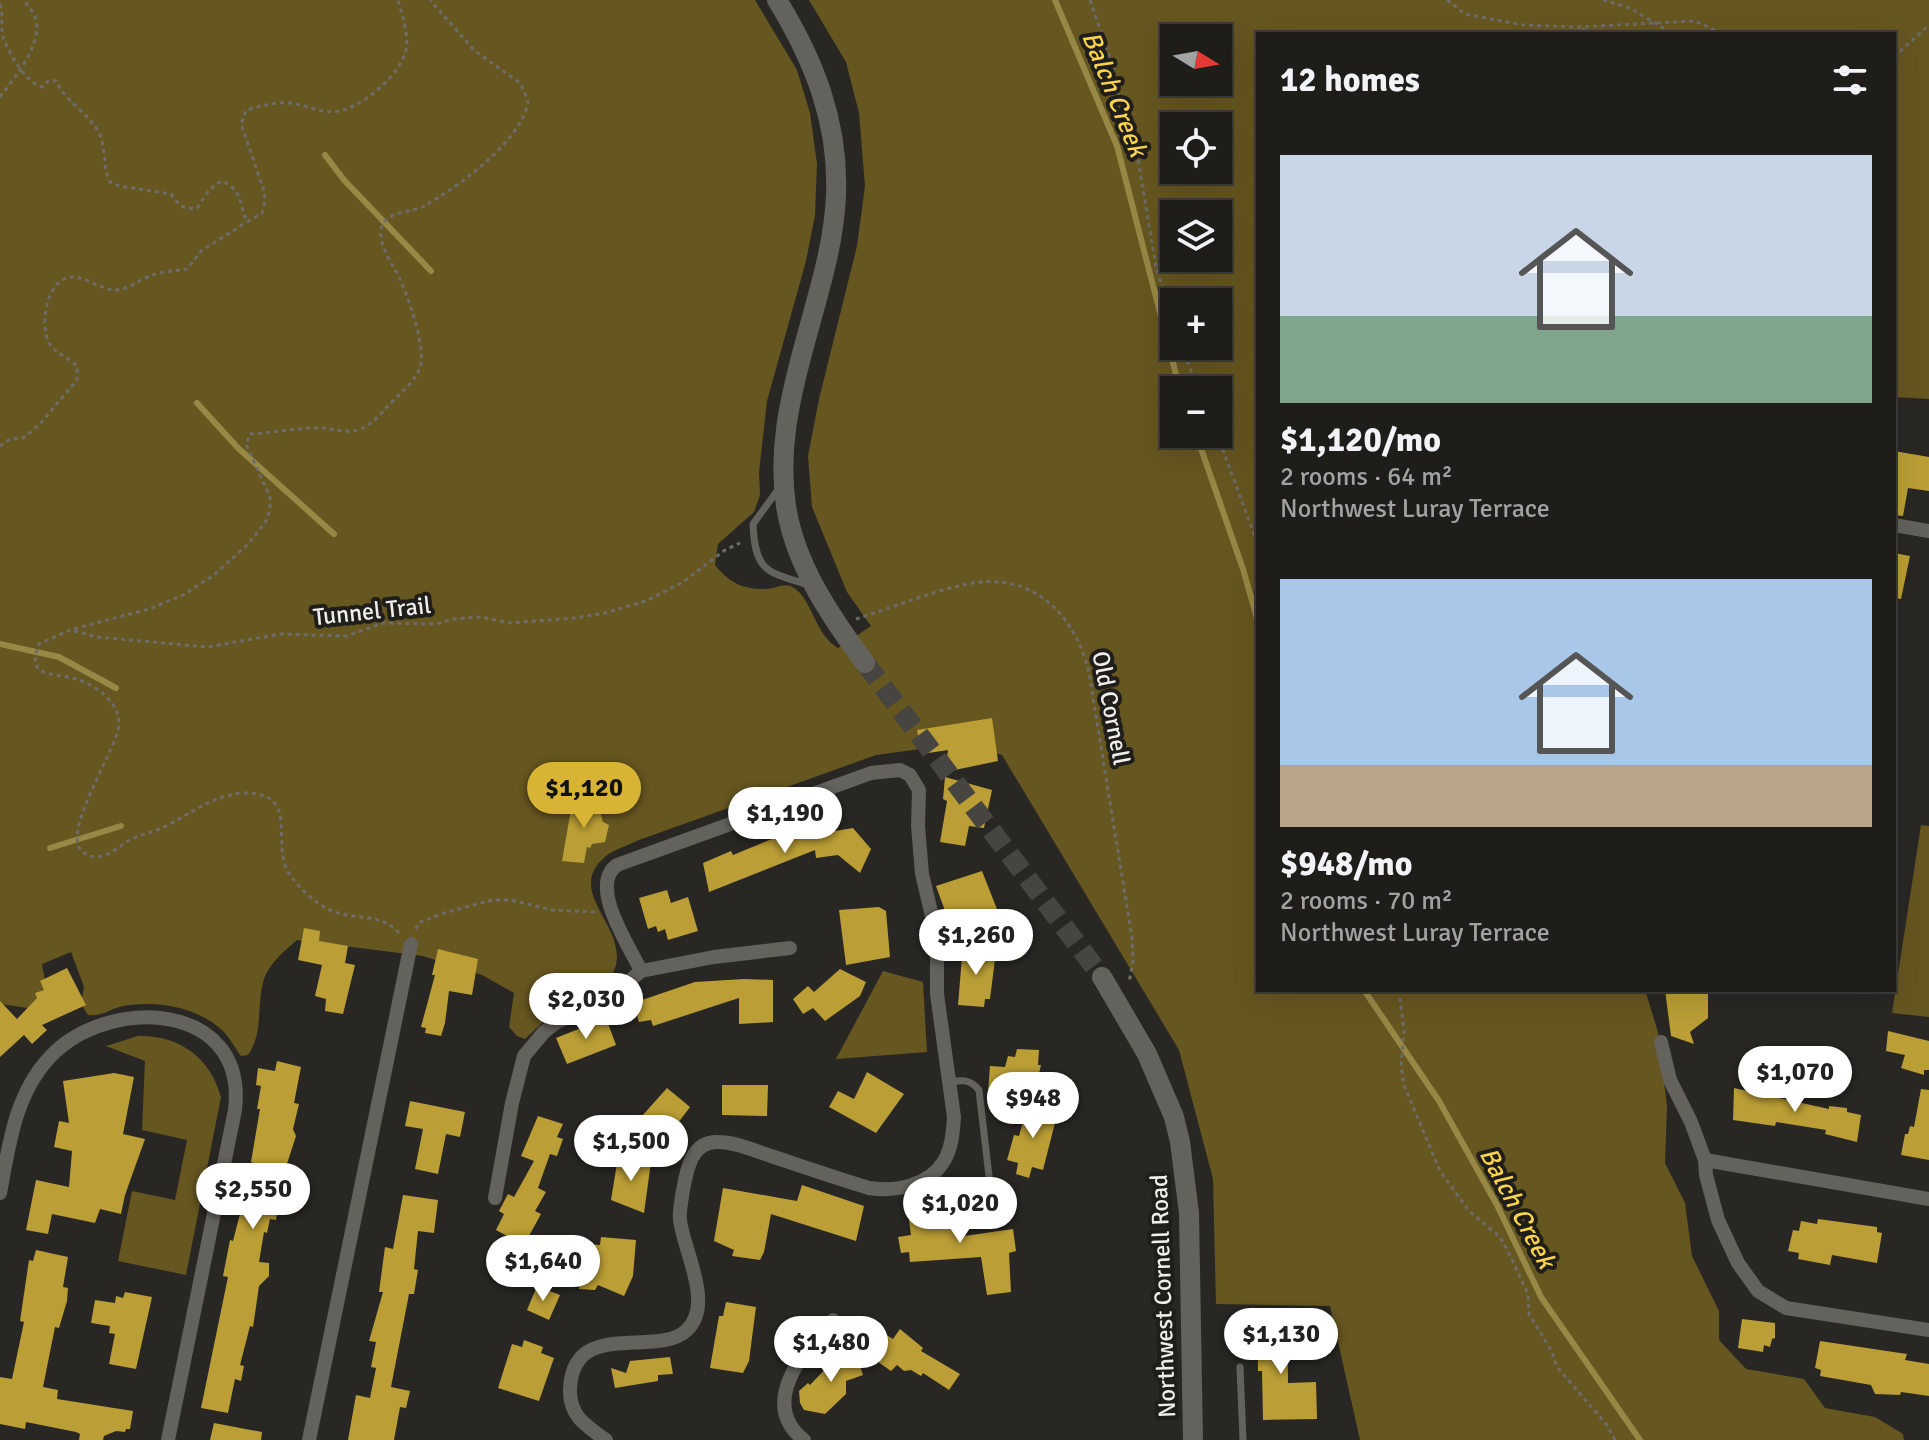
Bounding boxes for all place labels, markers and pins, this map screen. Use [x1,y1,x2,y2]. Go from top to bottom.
pin: $1,120 [519,762,649,830]
pin: $1,190 [720,787,850,855]
pin: $1,260 [911,909,1041,977]
pin: $2,030 [521,973,651,1041]
pin: $1,070 [1730,1046,1860,1114]
pin: $948 [986,1072,1080,1140]
pin: $1,500 [566,1115,696,1183]
pin: $2,550 [188,1163,318,1231]
pin: $1,020 [895,1177,1025,1245]
pin: $1,640 [478,1235,608,1303]
pin: $1,130 [1216,1308,1346,1376]
pin: $1,480 [766,1316,896,1384]

